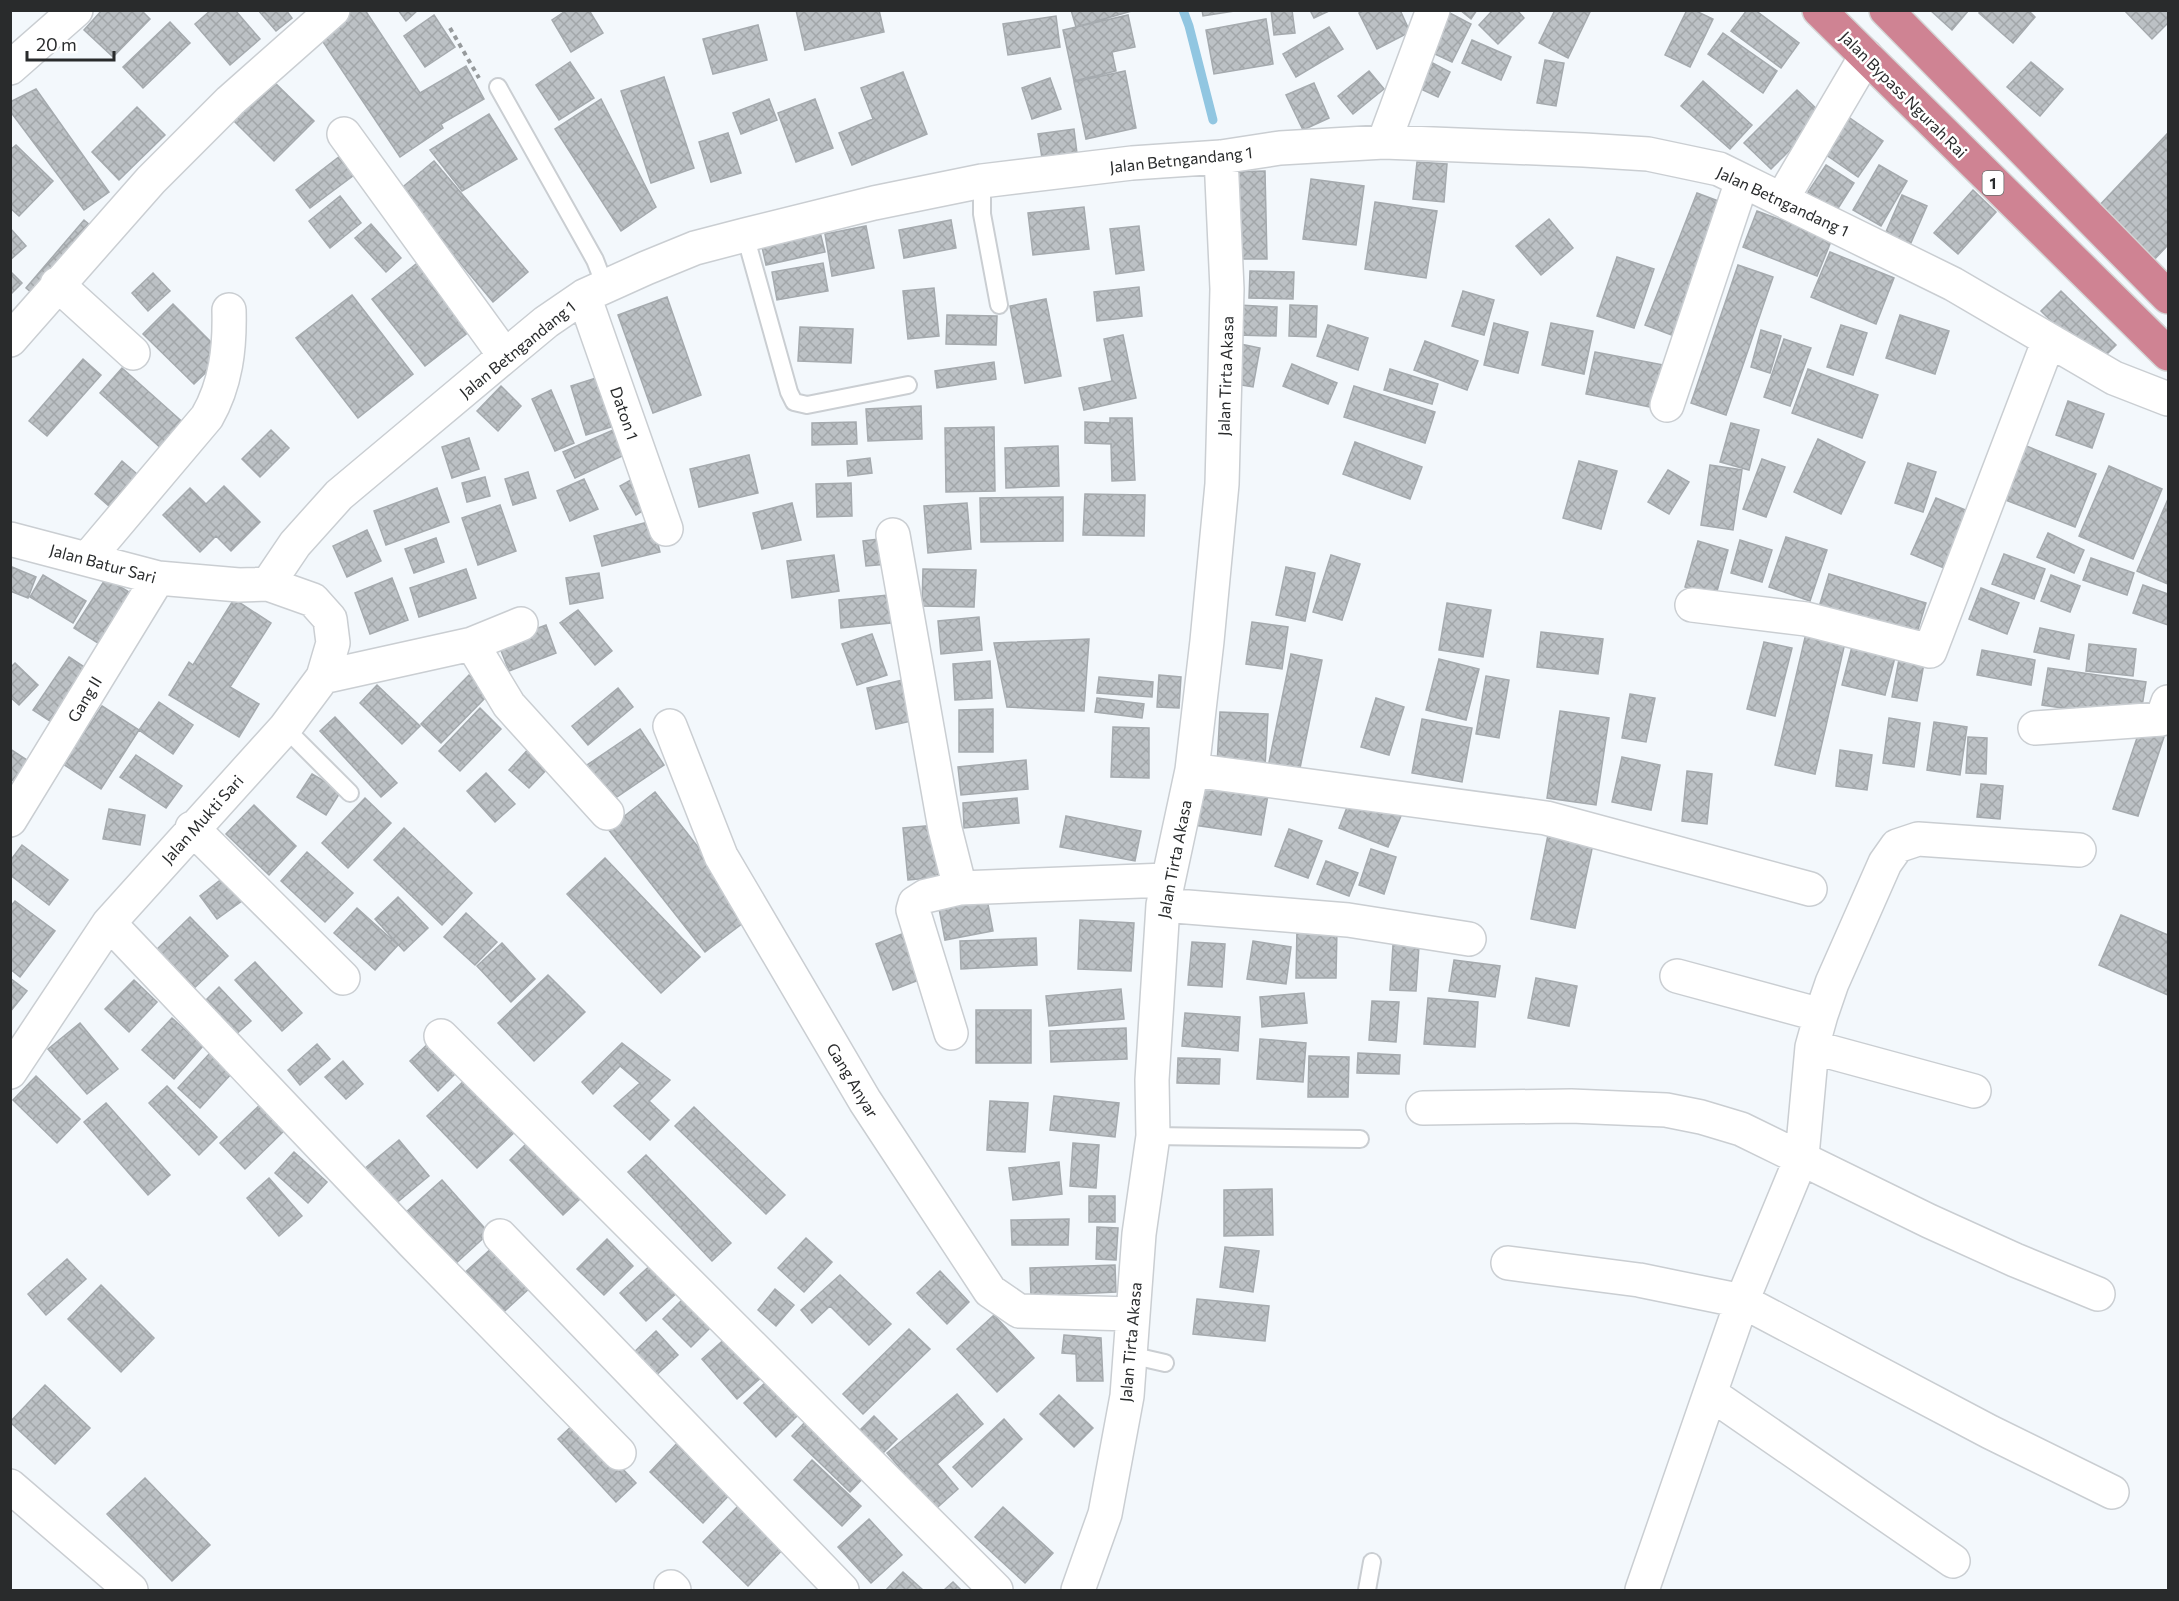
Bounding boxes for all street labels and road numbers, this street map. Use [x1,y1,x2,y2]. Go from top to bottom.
street label: Jalan Bypass Ngurah Rai [1837,27,1971,161]
street label: Jalan Betngandang 1 [1109,142,1253,176]
street label: Jalan Betngandang 1 [1714,162,1852,240]
road number: 1 [1982,171,2004,195]
street label: Jalan Betngandang 1 [455,296,579,402]
street label: Jalan Tirta Akasa [1213,316,1237,436]
street label: Daton 1 [607,384,643,442]
street label: Jalan Batur Sari [48,540,158,586]
street label: Gang II [63,673,105,725]
street label: Jalan Mukti Sari [157,771,247,867]
street label: Jalan Tirta Akasa [1153,798,1195,920]
street label: Gang Anyar [823,1039,883,1121]
street label: Jalan Tirta Akasa [1115,1281,1145,1403]

